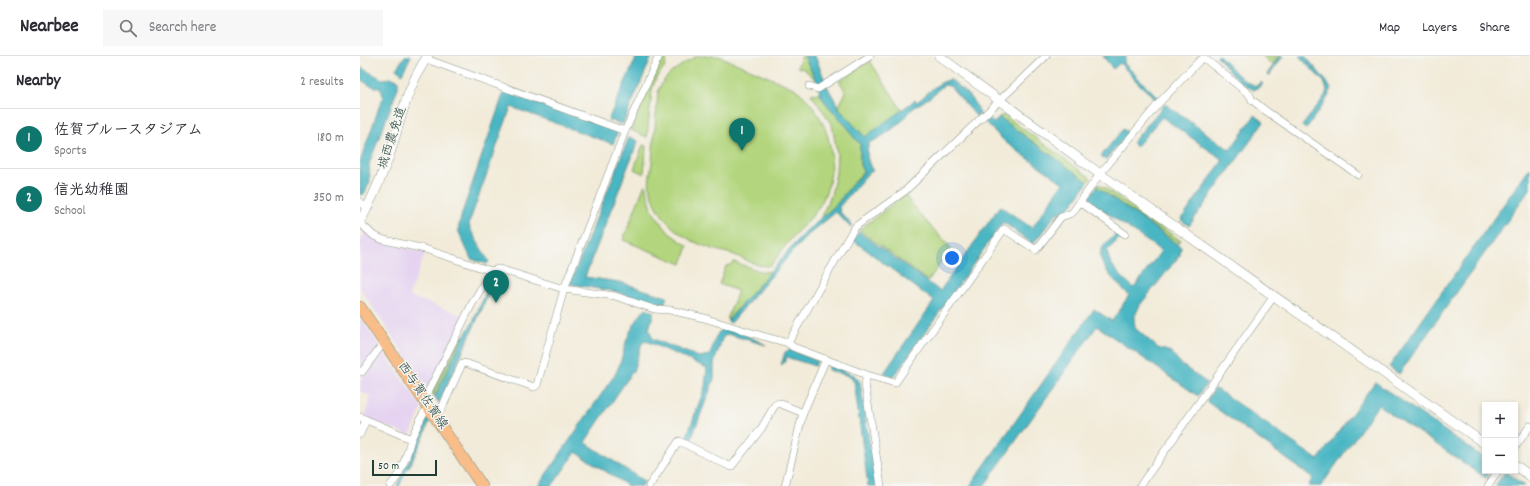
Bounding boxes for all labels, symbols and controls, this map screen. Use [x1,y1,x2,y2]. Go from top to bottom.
search box [103,10,383,46]
text: Nearbee [20,14,79,41]
icon: search [117,17,139,39]
text: Search here [149,17,216,39]
text: Map [1379,18,1400,38]
text: Layers [1422,18,1457,38]
text: Share [1479,18,1510,38]
text: Nearby [16,70,60,94]
text: 2 results [300,73,344,92]
street label: 城西農免道 [374,104,412,172]
pin: 1 [729,118,755,151]
text: 佐賀ブルースタジアム [54,120,203,142]
text: 1 [28,129,30,148]
text: 180 m [317,129,344,148]
text: Sports [54,142,87,161]
text: 信光幼稚園 [54,180,129,202]
text: 2 [26,189,32,208]
text: 350 m [313,189,344,208]
text: School [54,202,86,221]
your location [942,248,962,268]
pin: 2 [483,270,509,303]
street label: 西与賀佐賀線 [392,358,452,434]
map controls [1482,402,1518,474]
button: + [1482,402,1518,438]
button: − [1482,438,1518,474]
scale bar [372,458,437,477]
text: 50 m [378,459,399,475]

